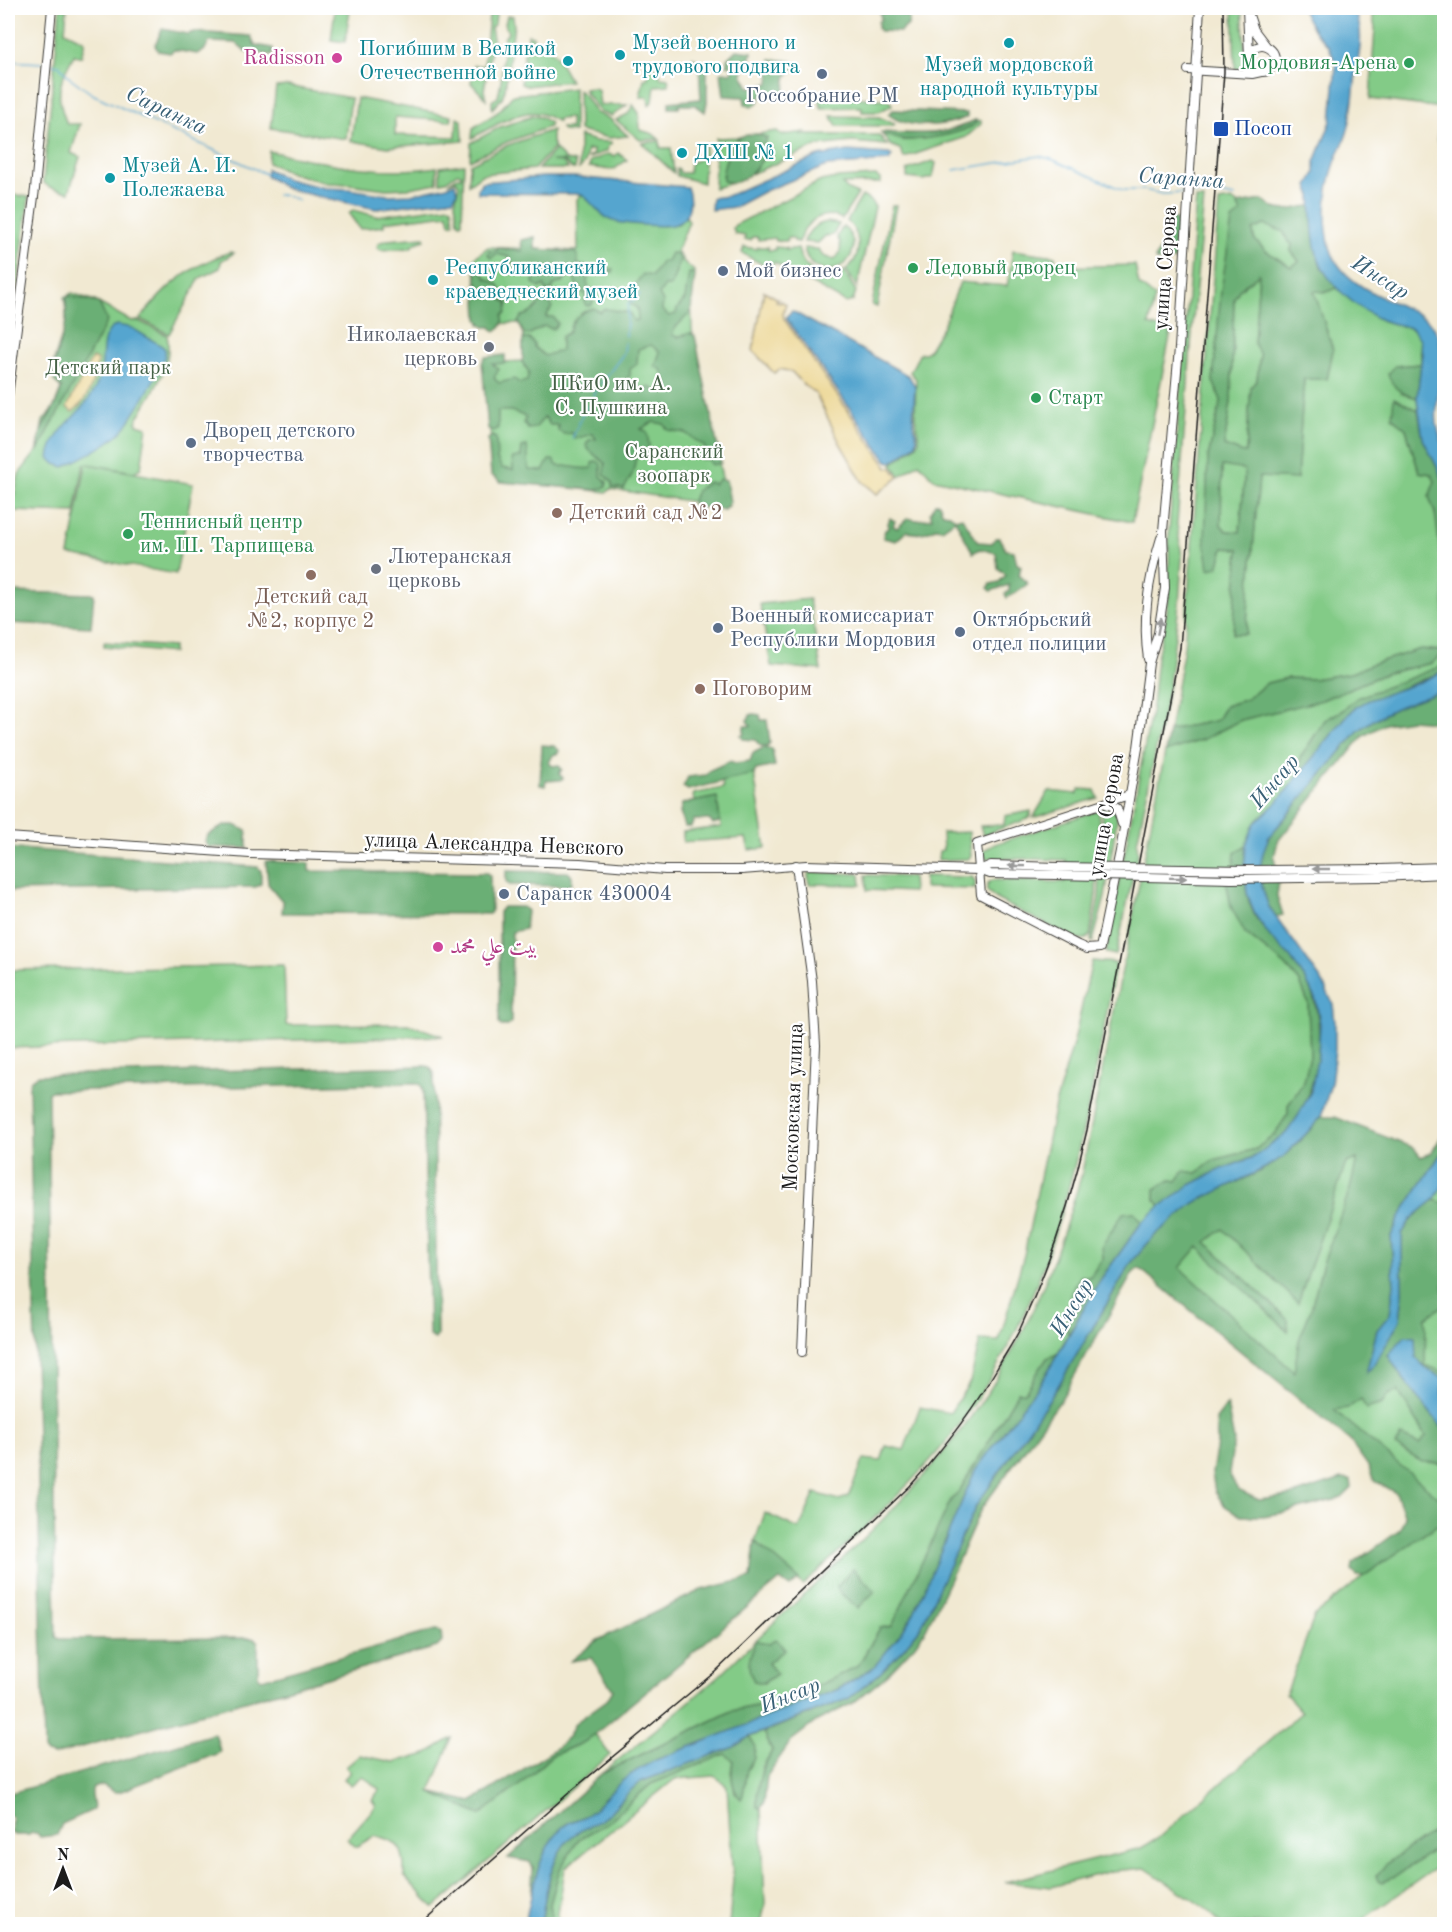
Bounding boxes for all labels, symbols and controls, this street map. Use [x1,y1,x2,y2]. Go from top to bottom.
place label: Музей военного и трудового подвига [632,33,800,78]
marker: Музей мордовской народной культуры [1002,36,1016,50]
place label: Погибшим в Великой Отечественной войне [359,39,556,84]
place label: Radisson [243,48,325,69]
marker: Музей военного и трудового подвига [613,48,627,62]
marker: Radisson [330,51,344,65]
place label: Мордовия-Арена [1239,53,1397,74]
marker: Погибшим в Великой Отечественной войне [561,54,575,68]
place label: Музей мордовской народной культуры [920,55,1098,100]
marker: Мордовия-Арена [1402,56,1416,70]
marker: Госсобрание РМ [815,67,829,81]
water label: Саранка [122,83,210,139]
place label: Госсобрание РМ [745,86,899,107]
place label: Посоп [1234,119,1292,140]
marker: Посоп [1212,120,1230,138]
place label: ДХШ № 1 [694,143,795,164]
marker: ДХШ № 1 [675,146,689,160]
place label: Музей А. И. Полежаева [122,156,237,201]
water label: Саранка [1137,165,1225,193]
marker: Музей А. И. Полежаева [103,171,117,185]
street label: улица Серова [1151,205,1181,331]
water label: Инсар [1347,251,1413,304]
place label: Республиканский краеведческий музей [445,258,638,303]
place label: Ледовый дворец [925,258,1076,279]
place label: Мой бизнес [735,261,841,282]
marker: Ледовый дворец [906,261,920,275]
marker: Мой бизнес [716,264,730,278]
marker: Республиканский краеведческий музей [426,273,440,287]
place label: Николаевская церковь [347,325,477,370]
marker: Николаевская церковь [482,340,496,354]
park label: Детский парк [45,358,172,379]
park label: ПКиО им. А. С. Пушкина [551,374,671,419]
place label: Старт [1048,388,1103,409]
marker: Старт [1029,391,1043,405]
place label: Дворец детского творчества [203,421,355,466]
marker: Дворец детского творчества [184,436,198,450]
park label: Саранский зоопарк [624,442,724,487]
place label: Детский сад №2 [569,503,723,524]
marker: Детский сад №2 [550,506,564,520]
place label: Теннисный центр им. Ш. Тарпищева [140,512,314,557]
marker: Теннисный центр им. Ш. Тарпищева [121,527,135,541]
place label: Лютеранская церковь [388,547,512,592]
marker: Лютеранская церковь [369,562,383,576]
marker: Детский сад №2, корпус 2 [304,568,318,582]
place label: Детский сад №2, корпус 2 [247,587,375,632]
place label: Военный комиссариат Республики Мордовия [730,606,936,651]
place label: Октябрьский отдел полиции [972,610,1107,655]
one-way arrow [1155,616,1164,635]
marker: Военный комиссариат Республики Мордовия [711,621,725,635]
marker: Октябрьский отдел полиции [953,625,967,639]
place label: Поговорим [712,679,812,700]
marker: Поговорим [693,682,707,696]
water label: Инсар [1246,751,1304,814]
street label: улица Серова [1086,752,1128,878]
street label: улица Александра Невского [364,830,624,860]
one-way arrow [1008,861,1027,871]
one-way arrow [1312,865,1331,874]
one-way arrow [1168,873,1187,883]
place label: Саранск 430004 [516,884,672,905]
marker: Саранск 430004 [497,887,511,901]
place label: بيت علي محمد [450,937,538,966]
marker: بيت علي محمد [431,940,445,954]
street label: Московская улица [781,1022,807,1192]
water label: Инсар [1046,1275,1098,1342]
water label: Инсар [756,1674,823,1718]
north arrow [33,1839,93,1899]
text: N [57,1848,70,1864]

